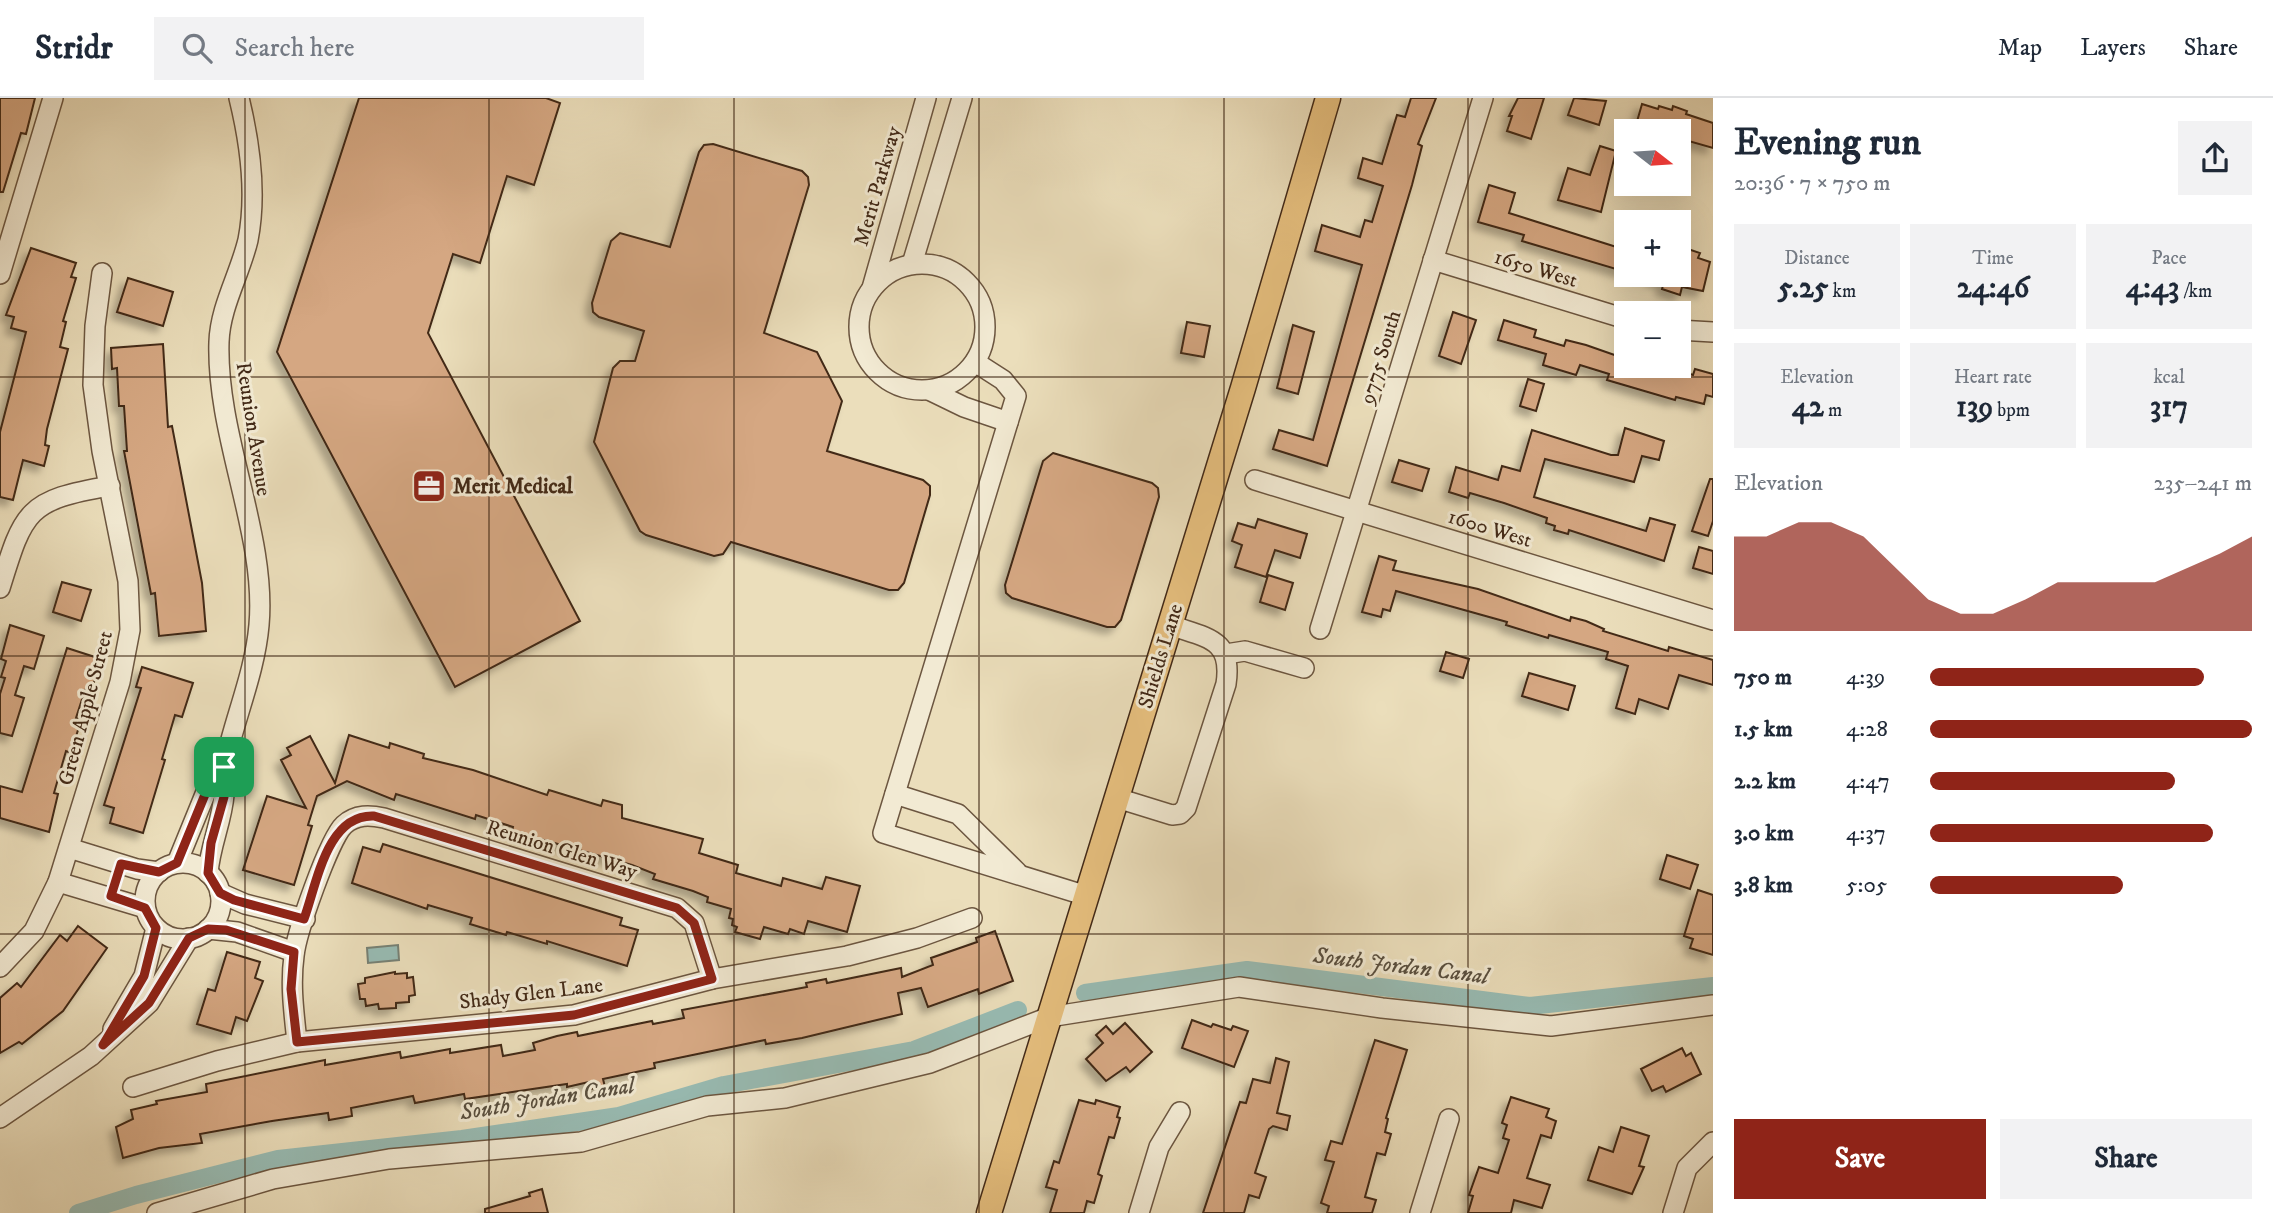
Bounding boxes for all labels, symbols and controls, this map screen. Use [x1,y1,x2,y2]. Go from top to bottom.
search box [154,17,644,80]
text: Stridr [35,28,112,69]
icon: search [178,29,216,67]
text: Search here [234,32,355,65]
text: Map [1998,33,2042,63]
text: Layers [2080,33,2146,63]
text: Share [2184,33,2238,63]
north arrow [1614,119,1690,196]
map controls [1614,119,1691,378]
text: Evening run [1734,119,1921,167]
button: share [2178,121,2252,195]
street label: Merit Parkway [848,122,908,249]
text: 20:36 · 7 × 750 m [1734,169,1891,198]
button: + [1614,210,1691,287]
street label: 1650 West [1491,244,1581,294]
text: Distance [1784,247,1850,270]
text: Time [1972,247,2014,270]
text: Pace [2151,247,2187,270]
text: 5.25 [1778,270,1828,307]
text: 24:46 [1957,270,2029,307]
text: 4:43 [2126,270,2179,307]
text: km [1828,280,1856,303]
text: /km [2179,280,2212,303]
button: − [1614,301,1691,378]
street label: 9775 South [1354,307,1408,408]
street label: Reunion Avenue [230,360,276,498]
text: Elevation [1780,366,1854,389]
text: Heart rate [1954,366,2032,389]
text: kcal [2153,366,2185,389]
text: 42 [1792,389,1824,426]
text: 139 [1956,389,1993,426]
text: 317 [2150,389,2188,426]
text: m [1824,399,1842,422]
text: bpm [1993,399,2030,422]
office icon: Merit Medical [410,467,448,505]
text: Elevation [1734,469,1823,498]
text: 235–241 m [2153,469,2252,498]
place label: Merit Medical [453,474,573,500]
street label: 1600 West [1445,504,1535,554]
street label: Shields Lane [1133,601,1189,712]
street label: Green Apple Street [53,628,119,788]
text: 750 m [1734,663,1792,692]
text: 4:39 [1846,663,1885,692]
text: 1.5 km [1734,715,1793,744]
text: 4:28 [1846,715,1888,744]
pin [194,737,254,797]
icon: arrive [205,748,243,786]
text: 2.2 km [1734,767,1796,796]
text: 4:47 [1846,767,1890,796]
street label: Reunion Glen Way [483,815,641,886]
text: 3.0 km [1734,819,1794,848]
text: 4:37 [1846,819,1886,848]
text: 3.8 km [1734,871,1793,900]
text: 5:05 [1846,871,1887,900]
water label: South Jordan Canal [1311,941,1492,992]
street label: Shady Glen Lane [458,972,605,1016]
water label: South Jordan Canal [457,1071,639,1128]
button: Save [1734,1119,1986,1199]
button: Share [2000,1119,2252,1199]

